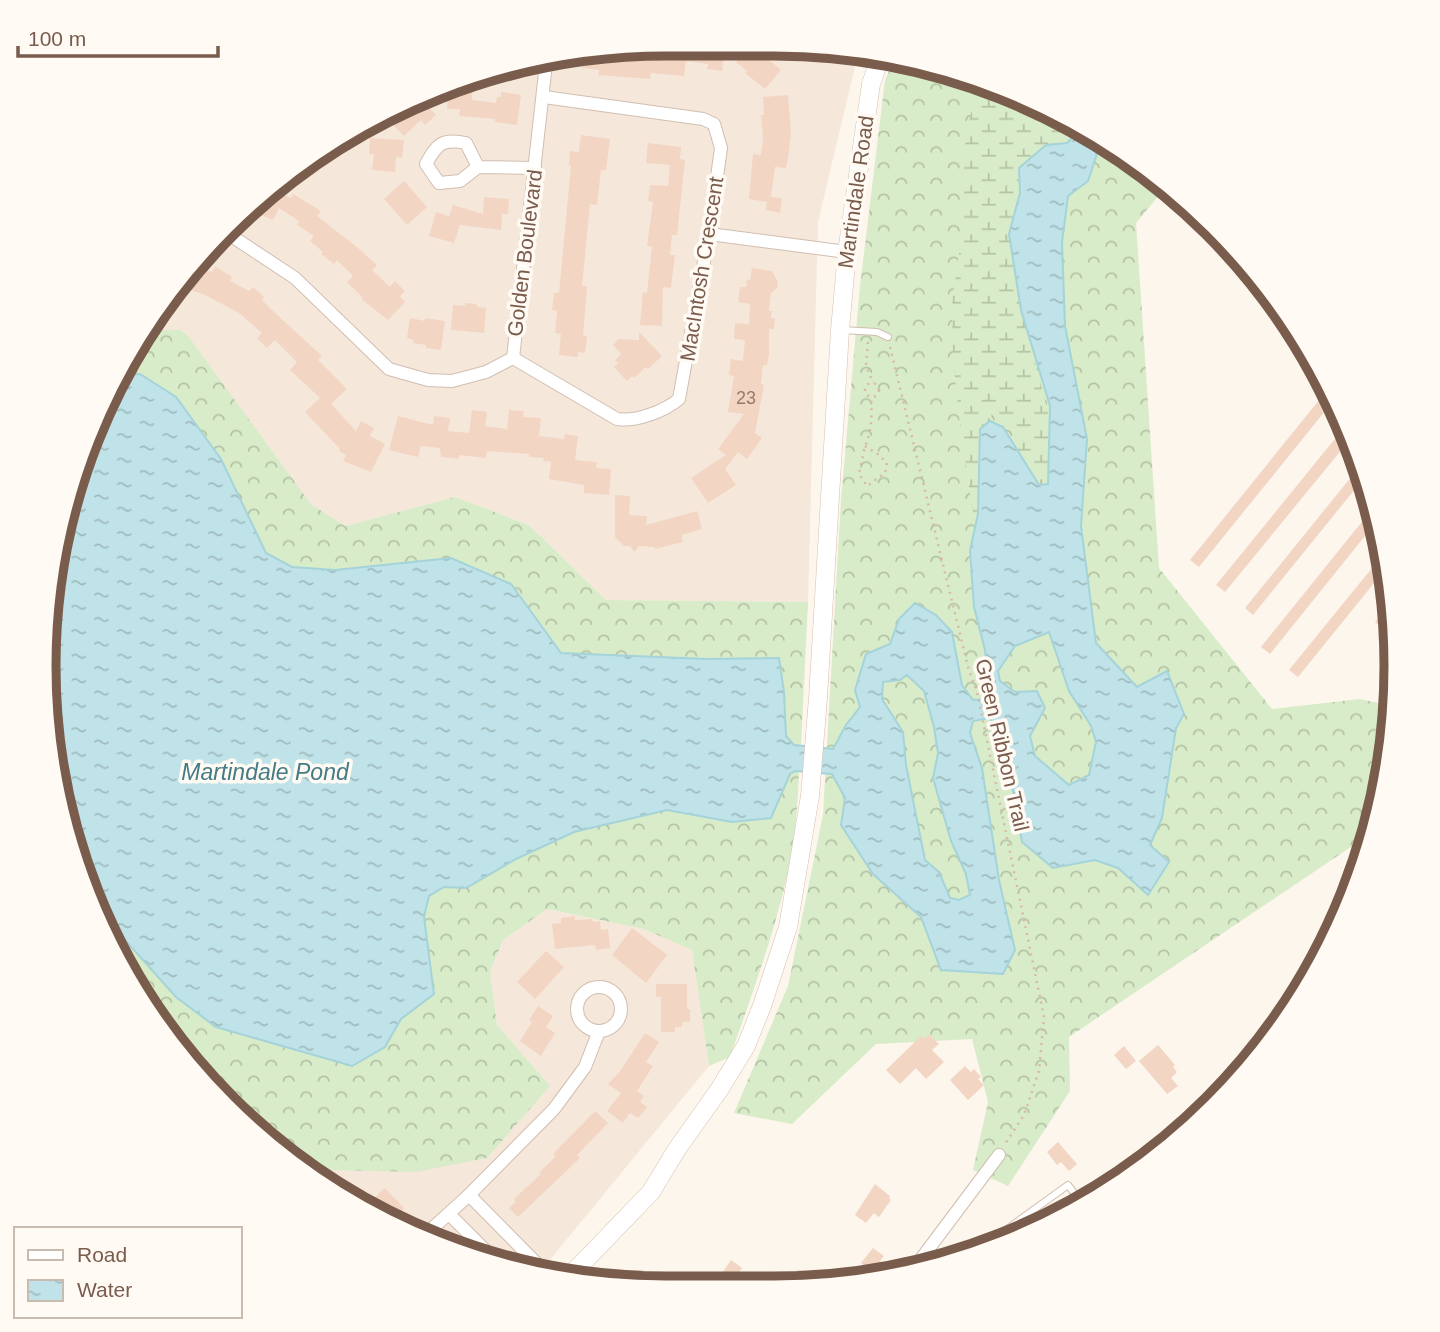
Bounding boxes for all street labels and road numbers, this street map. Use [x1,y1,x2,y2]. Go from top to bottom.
street label: Martindale Road [833,114,878,270]
street label: Golden Boulevard [503,168,546,338]
street label: MacIntosh Crescent [676,175,727,363]
street label: Green Ribbon Trail [971,656,1034,833]

